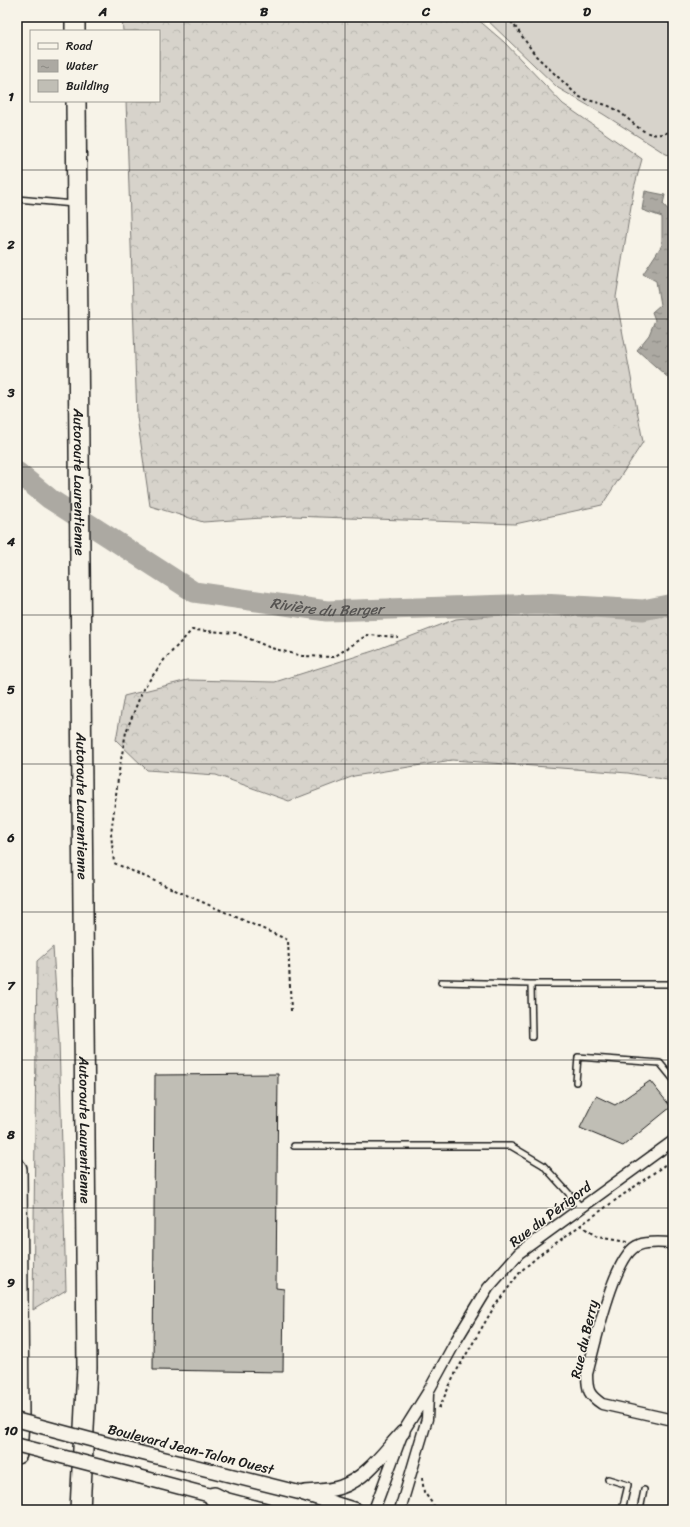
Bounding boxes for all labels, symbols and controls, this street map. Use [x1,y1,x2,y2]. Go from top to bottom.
text: A [98,0,107,23]
text: B [260,0,269,23]
text: C [421,0,431,23]
text: D [583,0,591,23]
legend [30,30,160,102]
text: Road [66,35,93,57]
text: Water [66,55,99,77]
text: Building [66,75,109,97]
text: 1 [8,85,14,108]
text: 2 [6,233,15,256]
text: 3 [6,381,15,404]
street label: Autoroute Laurentienne [66,407,92,556]
text: 4 [6,530,16,553]
water label: Rivière du Berger [269,590,387,624]
text: 5 [7,678,15,701]
street label: Autoroute Laurentienne [68,731,95,880]
text: 6 [6,826,15,849]
text: 7 [7,974,16,997]
street label: Autoroute Laurentienne [71,1055,98,1204]
text: 8 [6,1123,15,1146]
street label: Rue du Périgord [504,1174,598,1254]
text: 9 [7,1271,15,1294]
street label: Rue du Berry [563,1297,606,1381]
street label: Boulevard Jean-Talon Ouest [105,1417,278,1483]
text: 10 [4,1419,18,1442]

